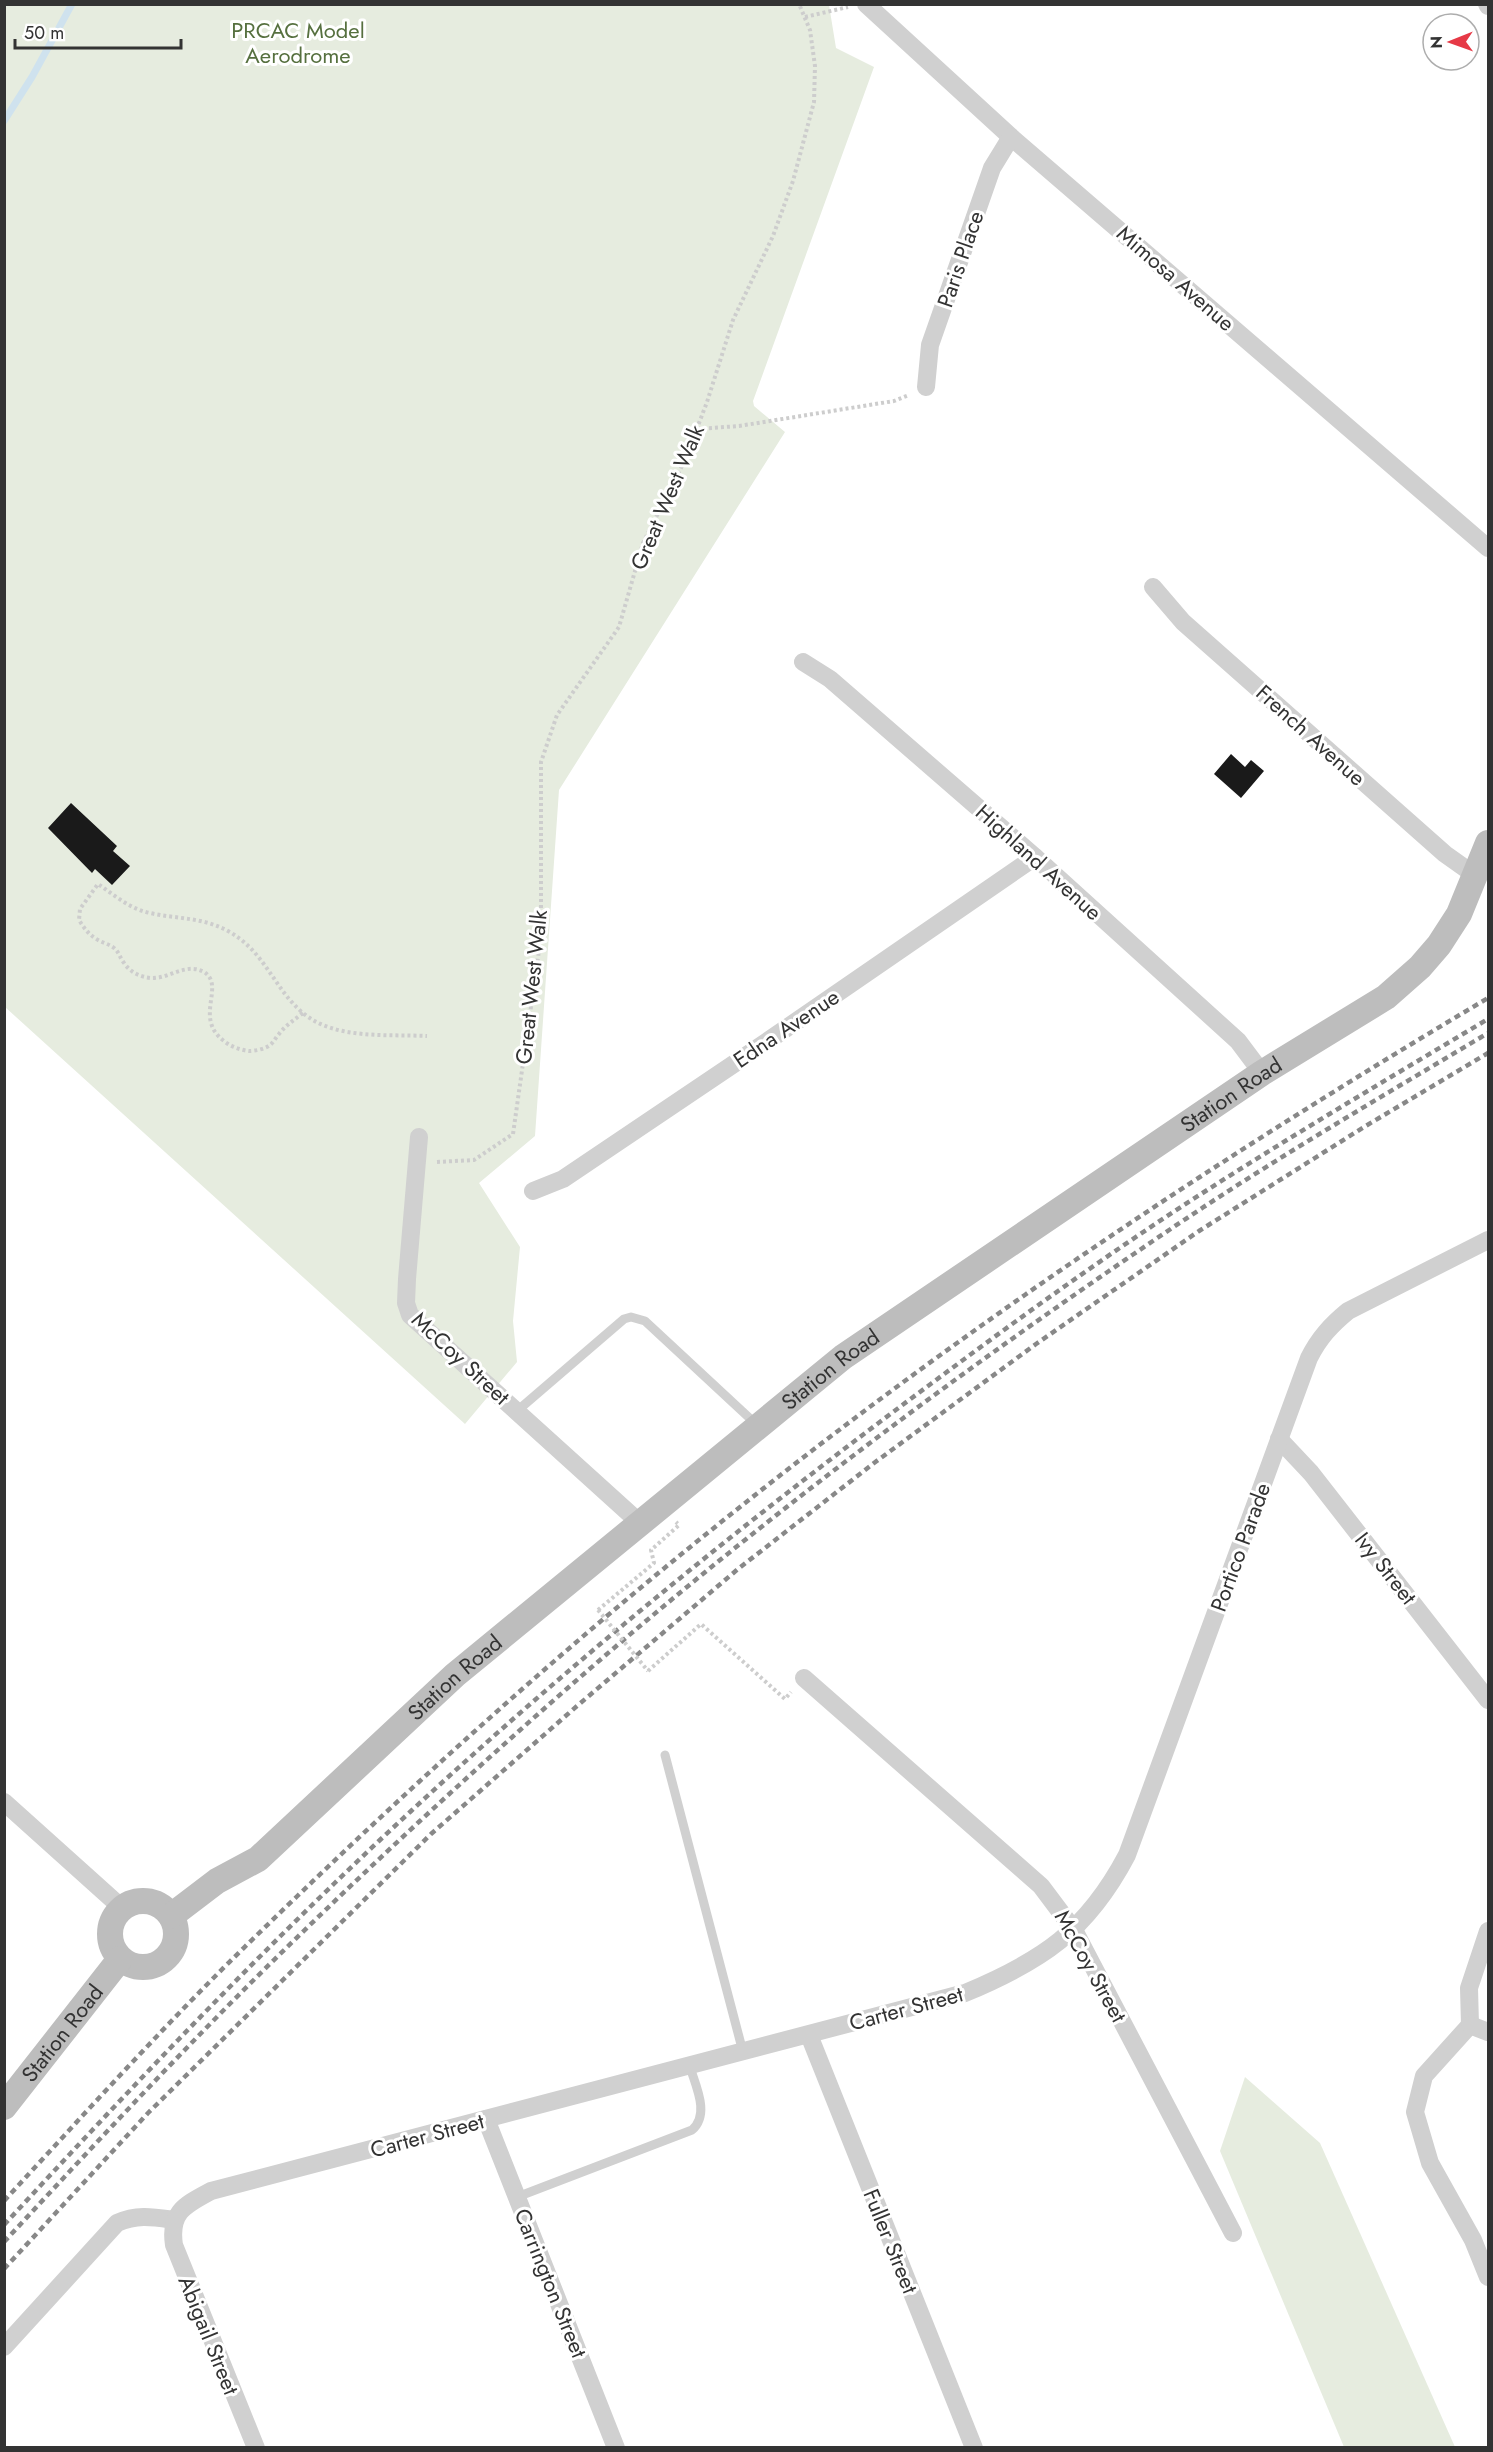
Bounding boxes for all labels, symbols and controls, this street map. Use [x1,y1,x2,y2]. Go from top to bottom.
scale bar [15,12,182,50]
north arrow [1421,12,1481,72]
park label: PRCAC Model Aerodrome [231,14,365,71]
text: 50 m [24,20,64,46]
text: N [1425,36,1448,49]
street label: Paris Place [929,206,991,312]
street label: Mimosa Avenue [1110,218,1242,338]
street label: Great West Walk [622,419,712,575]
street label: French Avenue [1249,677,1373,793]
street label: Highland Avenue [969,796,1109,928]
street label: Great West Walk [507,908,555,1066]
street label: Edna Avenue [727,981,845,1075]
street label: Station Road [1174,1049,1288,1140]
street label: McCoy Street [405,1304,518,1412]
street label: Station Road [774,1321,886,1417]
street label: Portico Parade [1202,1478,1278,1616]
street label: Ivy Street [1347,1525,1425,1612]
street label: Station Road [400,1627,509,1728]
street label: McCoy Street [1047,1904,1135,2029]
street label: Station Road [13,1977,111,2089]
street label: Carter Street [846,1977,967,2039]
street label: Carter Street [367,2104,488,2166]
street label: Fuller Street [856,2184,927,2299]
street label: Carrington Street [506,2204,596,2363]
street label: Abigail Street [171,2271,248,2400]

